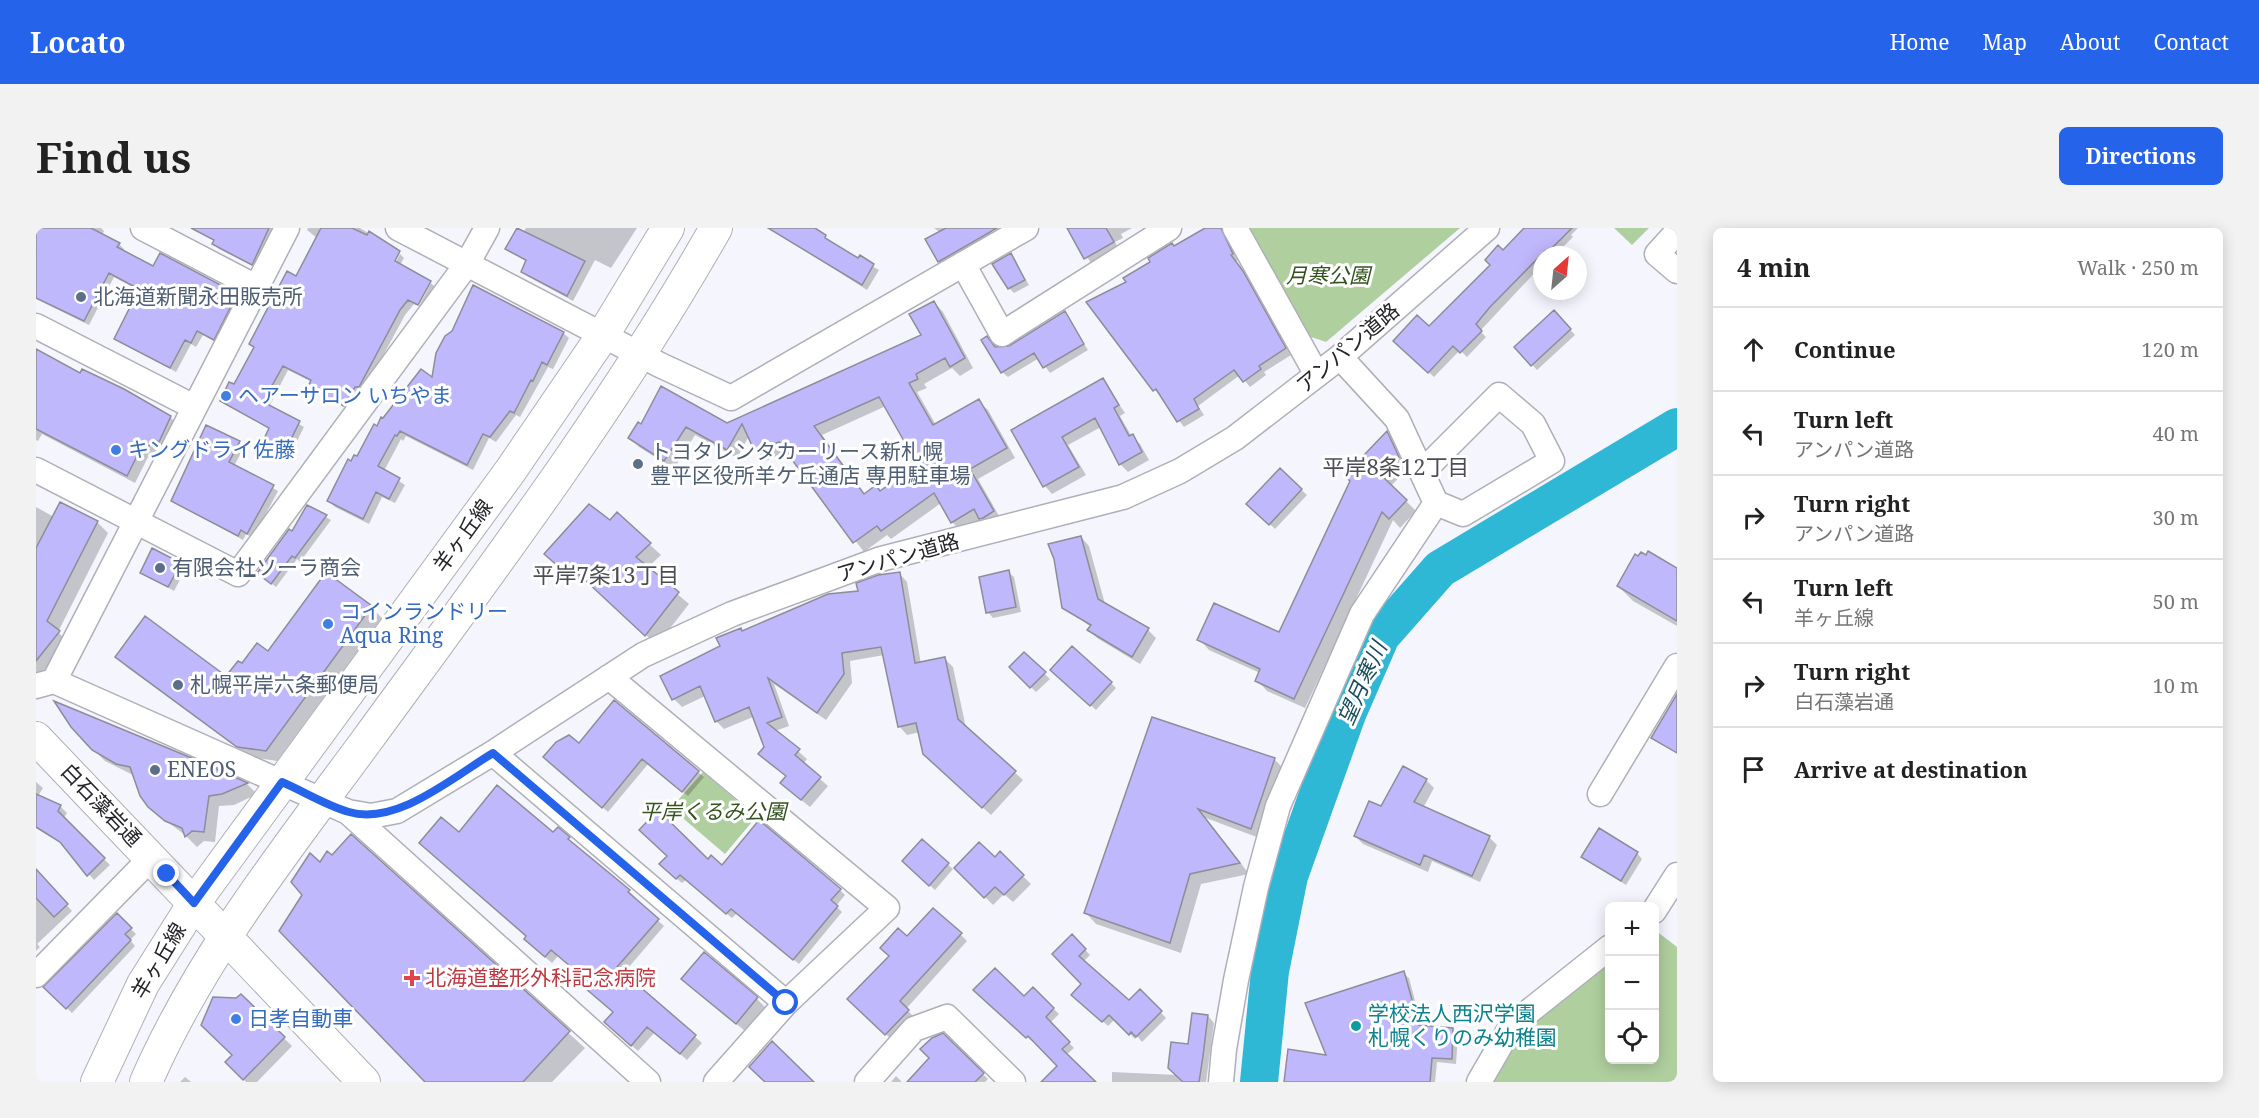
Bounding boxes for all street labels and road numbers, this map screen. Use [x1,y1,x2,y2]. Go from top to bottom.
street label: アンパン道路 [1290,296,1405,399]
street label: 羊ヶ丘線 [426,493,498,578]
street label: アンパン道路 [833,526,962,588]
street label: 白石藻岩通 [55,757,148,852]
street label: 羊ヶ丘線 [125,917,192,1004]

